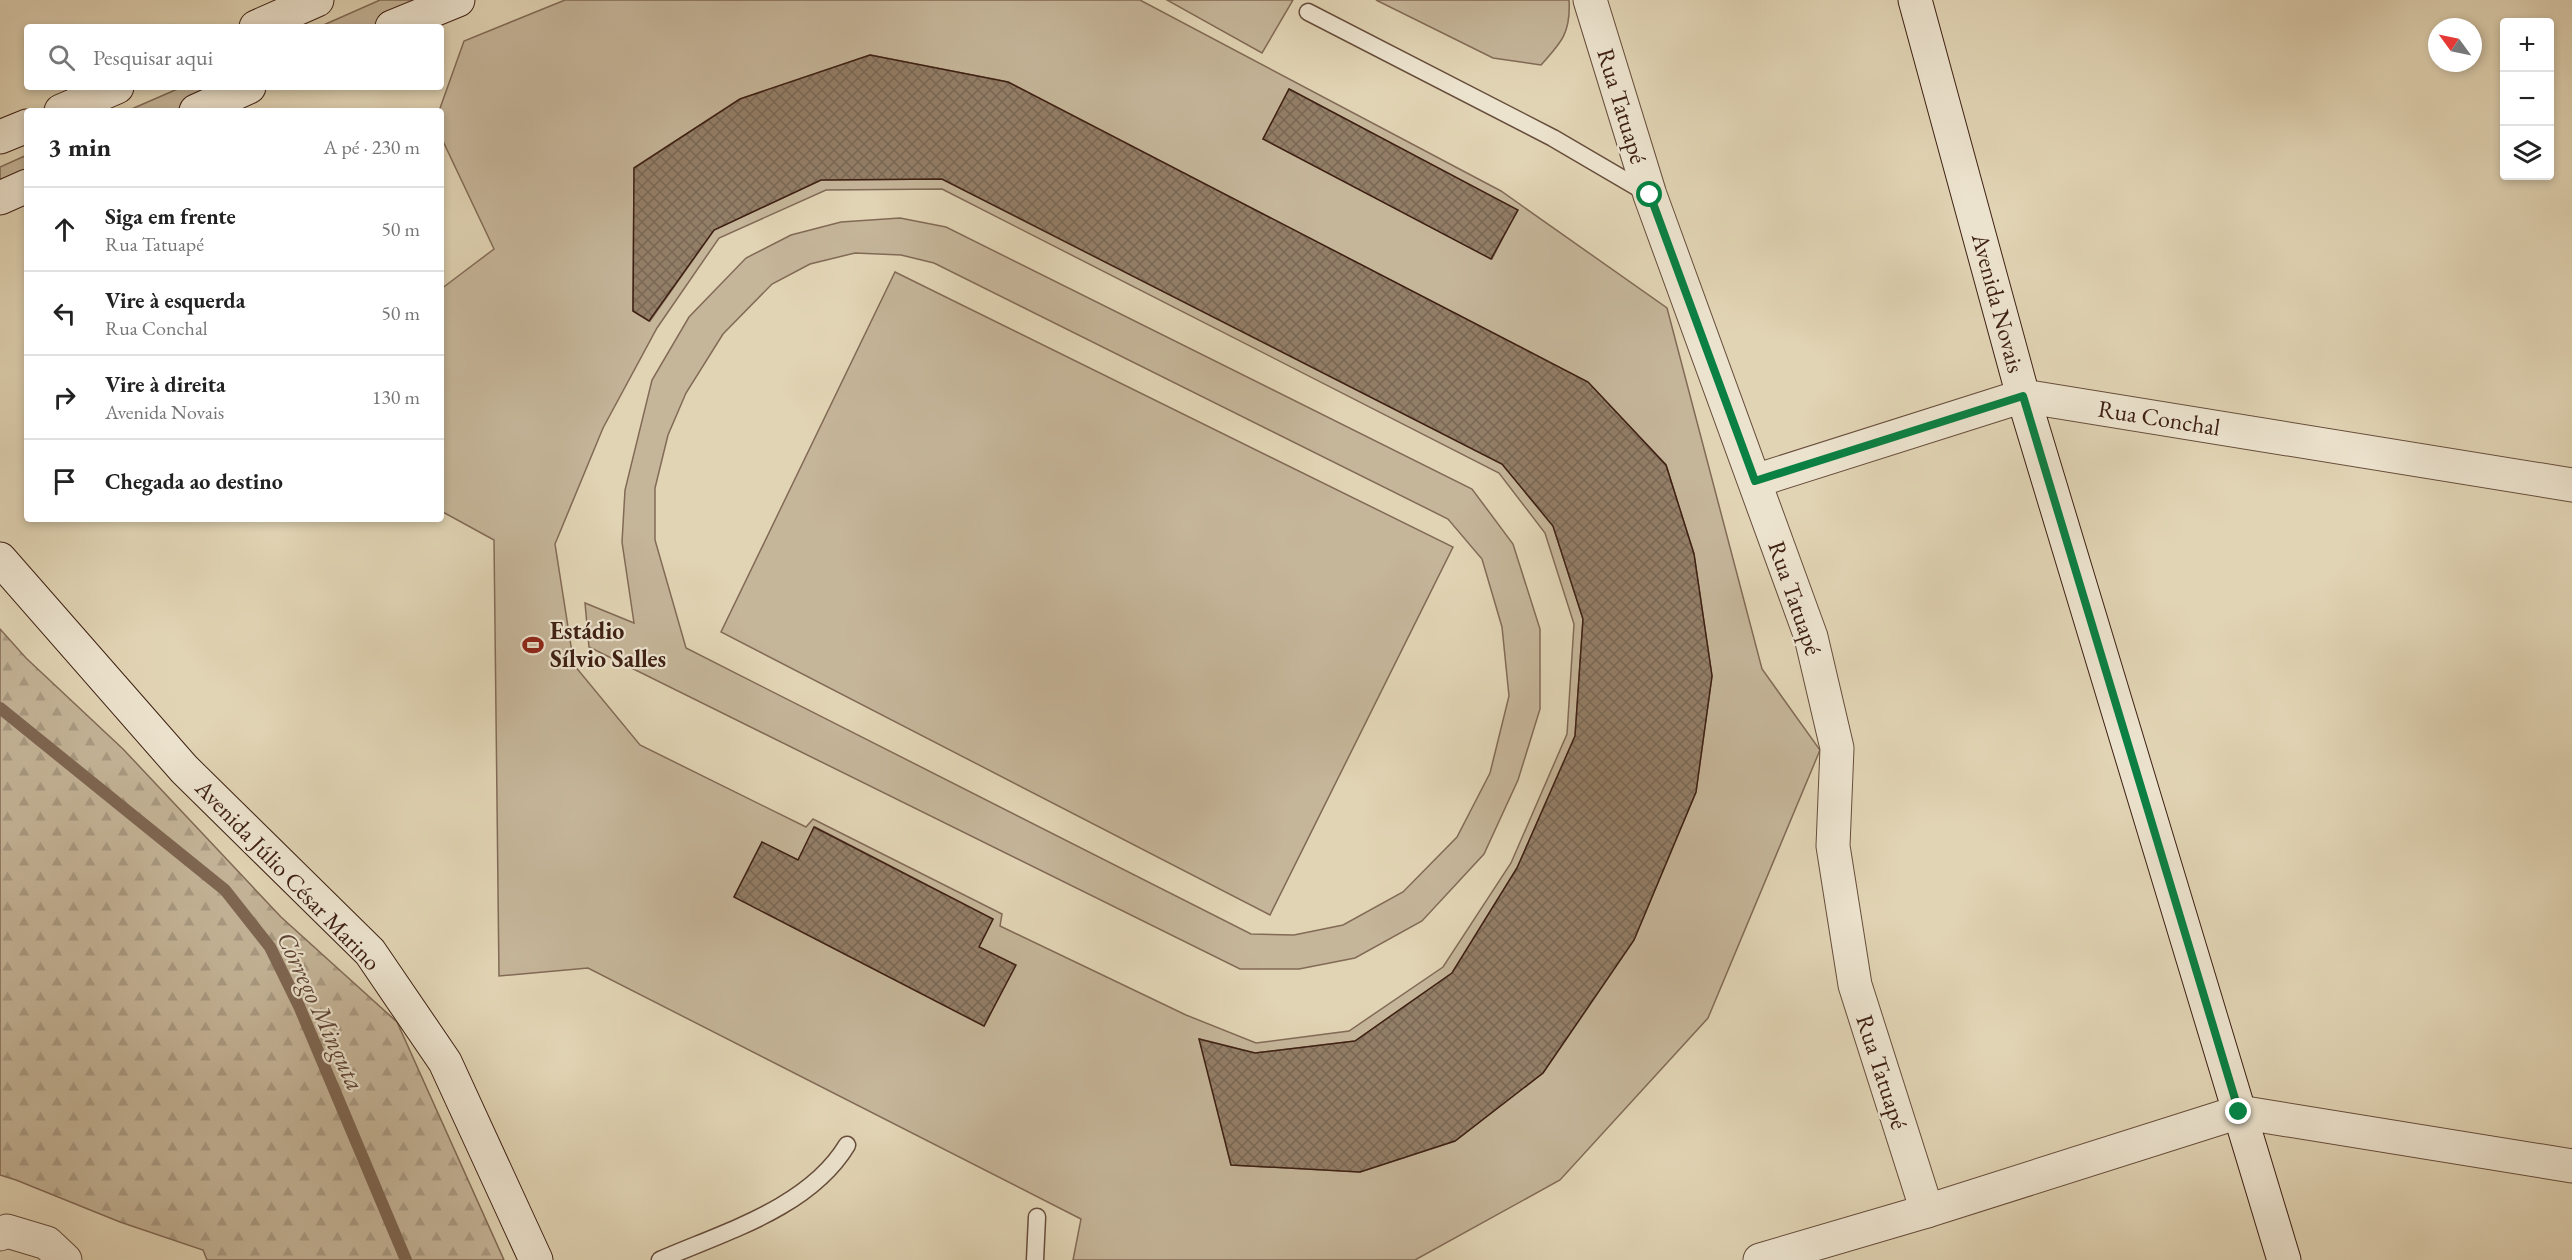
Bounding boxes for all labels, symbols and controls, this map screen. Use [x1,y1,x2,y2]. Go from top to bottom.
north arrow [2428,18,2482,72]
map controls [2500,18,2554,180]
button: + [2500,18,2554,72]
search box [24,24,444,90]
icon: search [45,41,78,74]
text: Pesquisar aqui [93,43,213,72]
street label: Rua Tatuapé [1590,44,1655,167]
button: − [2500,72,2554,126]
button: layers [2500,126,2554,180]
text: 3 min [48,130,111,164]
text: A pé · 230 m [324,134,420,160]
route start [1636,181,1662,207]
text: Siga em frente [105,202,236,231]
icon: ahead [48,213,81,246]
text: 50 m [381,216,420,242]
street label: Avenida Novais [1965,229,2032,376]
text: Rua Tatuapé [105,231,204,257]
text: Vire à esquerda [105,286,245,315]
icon: left [48,297,81,330]
text: 50 m [381,300,420,326]
text: Rua Conchal [105,315,208,341]
text: Vire à direita [105,370,226,399]
icon: right [48,381,81,414]
text: 130 m [372,384,420,410]
street label: Rua Conchal [2096,393,2223,442]
text: Avenida Novais [105,399,224,425]
icon: arrive [48,465,81,498]
text: Chegada ao destino [105,467,283,496]
street label: Rua Tatuapé [1761,537,1829,659]
place label: Estádio Sílvio Salles [550,615,666,674]
sports icon: Estádio Sílvio Salles [521,633,545,657]
street label: Avenida Júlio César Marino [188,772,388,977]
water label: Córrego Minguta [269,926,373,1096]
street label: Rua Tatuapé [1849,1011,1916,1133]
route end [2225,1098,2251,1124]

